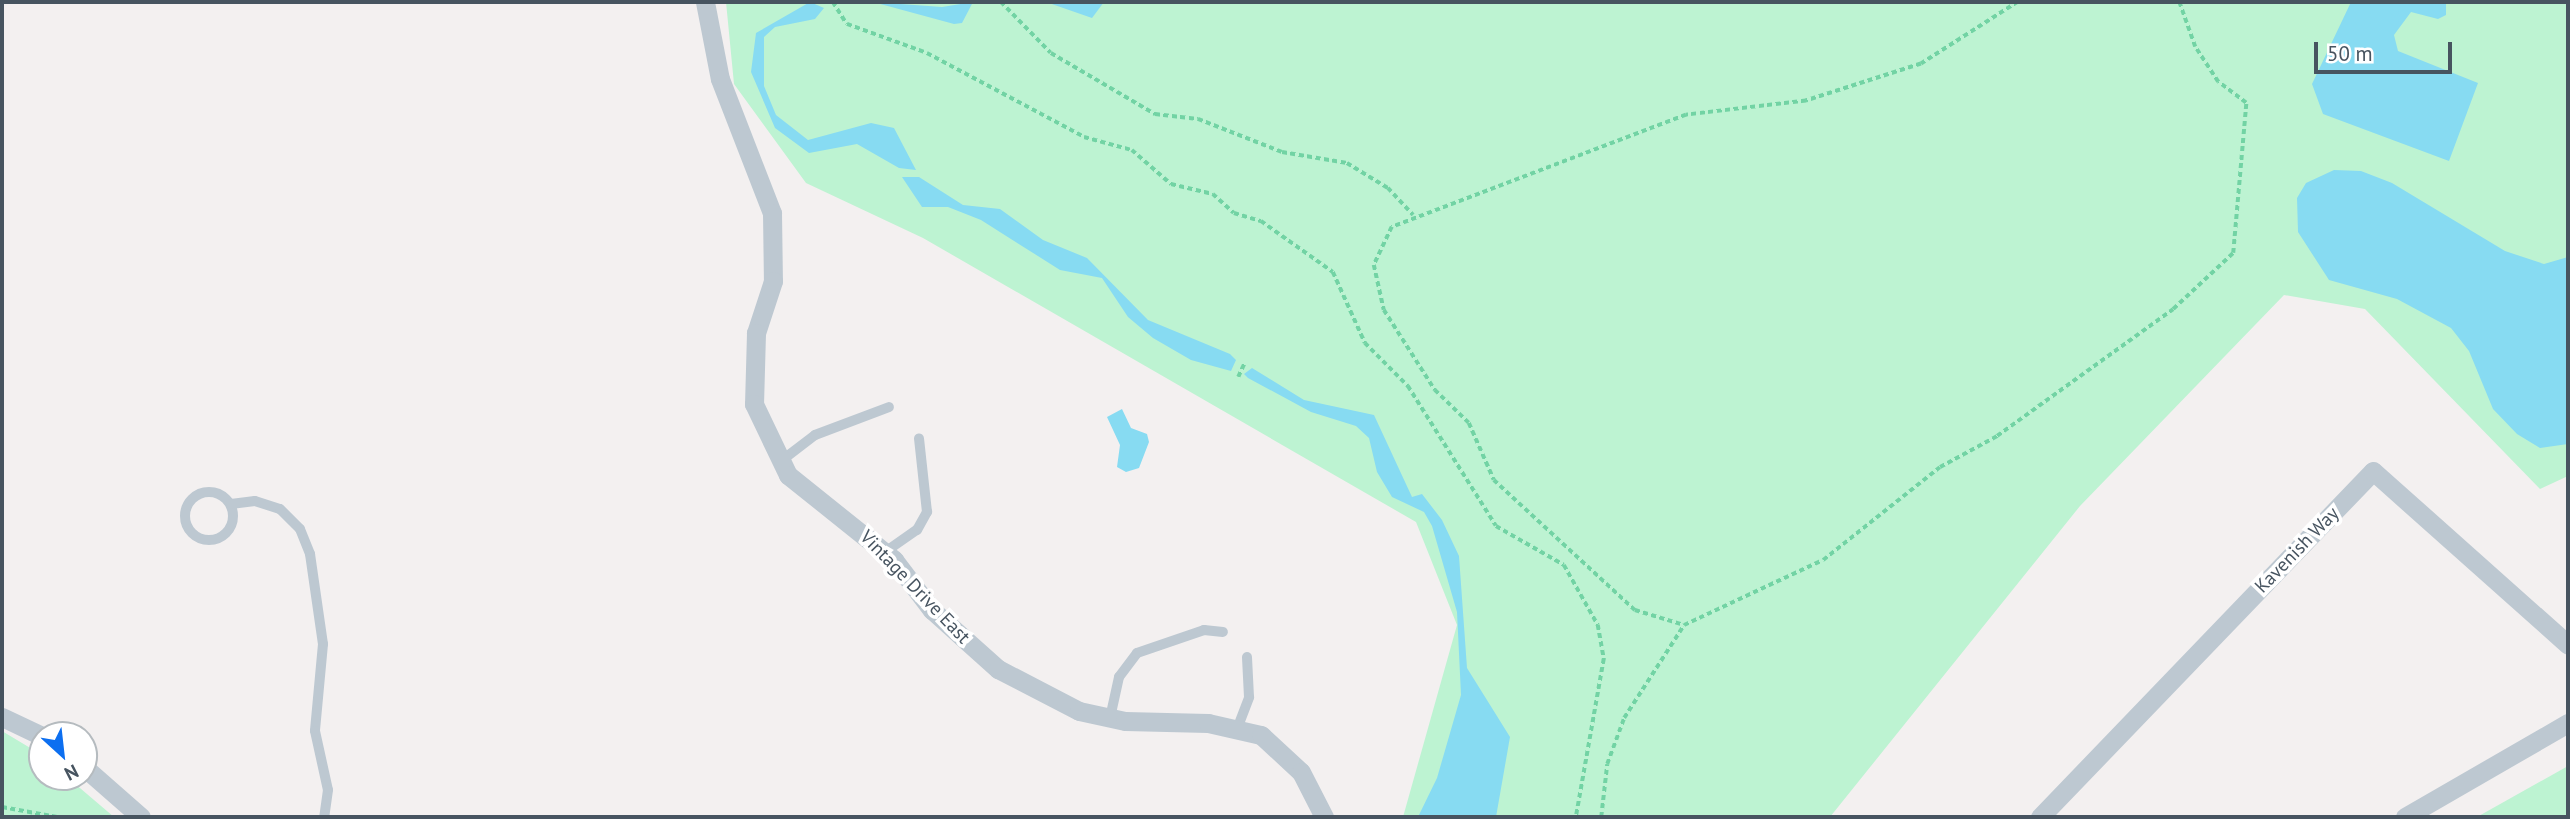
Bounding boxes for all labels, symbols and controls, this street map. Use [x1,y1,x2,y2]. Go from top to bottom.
scale bar [2318,28,2456,72]
text: 50 m [2327,40,2373,67]
street label: Kavenish Way [2250,502,2344,598]
street label: Vintage Drive East [855,526,975,648]
north arrow [28,721,98,791]
text: N [61,759,83,786]

